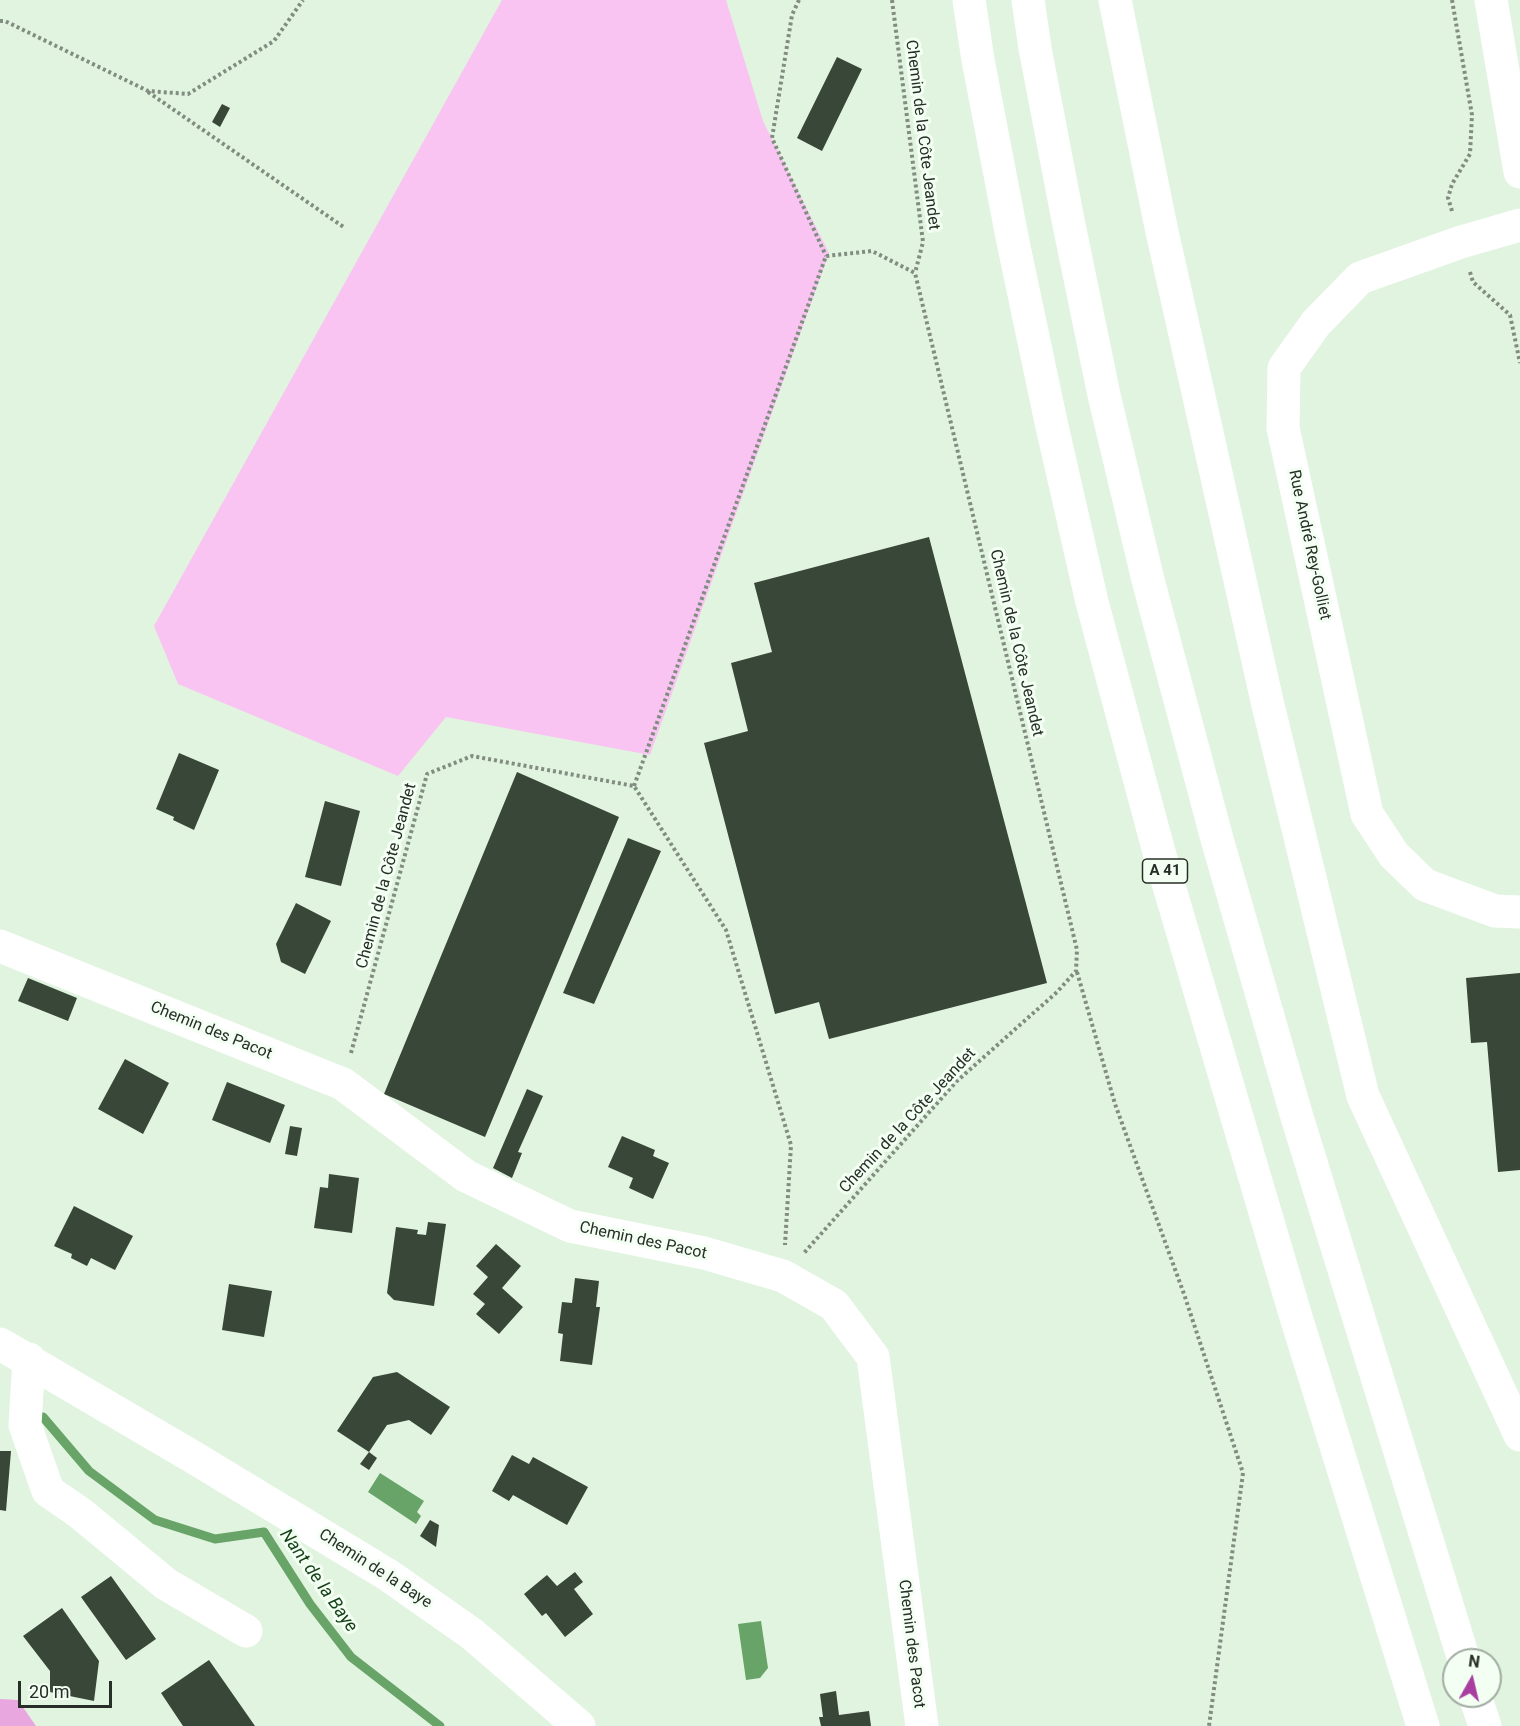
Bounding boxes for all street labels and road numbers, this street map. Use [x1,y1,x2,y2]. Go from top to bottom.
street label: Chemin de la Côte Jeandet [901,39,943,231]
street label: Rue André Rey-Golliet [1284,468,1334,622]
street label: Chemin de la Côte Jeandet [985,548,1047,738]
street label: Chemin de la Côte Jeandet [353,781,421,971]
road number: A 41 [1142,859,1188,883]
street label: Chemin des Pacot [147,998,275,1064]
street label: Chemin de la Côte Jeandet [836,1044,980,1198]
street label: Chemin des Pacot [578,1218,708,1264]
street label: Chemin de la Baye [315,1525,435,1613]
street label: Chemin des Pacot [894,1579,928,1709]

